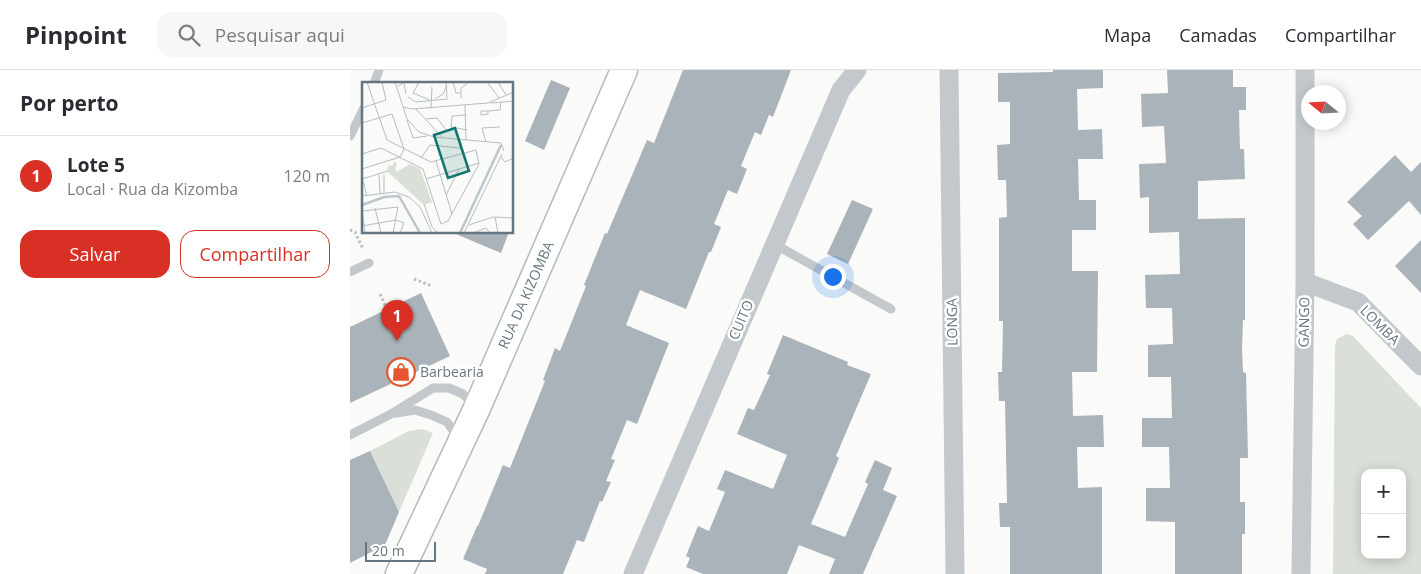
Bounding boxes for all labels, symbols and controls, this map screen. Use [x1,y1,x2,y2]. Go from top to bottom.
search box [157,12,507,57]
text: Pinpoint [25,18,127,51]
icon: search [175,21,203,49]
text: Pesquisar aqui [215,22,345,48]
text: Mapa [1104,23,1151,47]
text: Camadas [1179,23,1257,47]
text: Compartilhar [1285,23,1396,47]
inset map [362,82,514,234]
north arrow [1301,85,1346,130]
text: Por perto [20,89,119,117]
text: Lote 5 [67,152,125,178]
text: 1 [31,165,41,187]
text: 120 m [284,165,330,187]
text: Local · Rua da Kizomba [67,178,238,200]
button: Salvar [20,230,170,278]
button: Compartilhar [180,230,330,278]
street label: RUA DA KIZOMBA [493,238,558,352]
your location [820,264,846,290]
street label: GANGO [1294,296,1313,347]
street label: CUITO [724,297,757,343]
street label: LONGA [942,298,961,346]
pin: 1 [381,300,413,341]
street label: LOMBA [1356,301,1404,349]
shop icon: Barbearia [386,357,416,387]
place label: Barbearia [420,362,484,381]
map controls [1361,469,1406,559]
button: + [1361,469,1406,514]
button: − [1361,514,1406,559]
scale bar [365,539,436,562]
text: 20 m [372,541,405,560]

